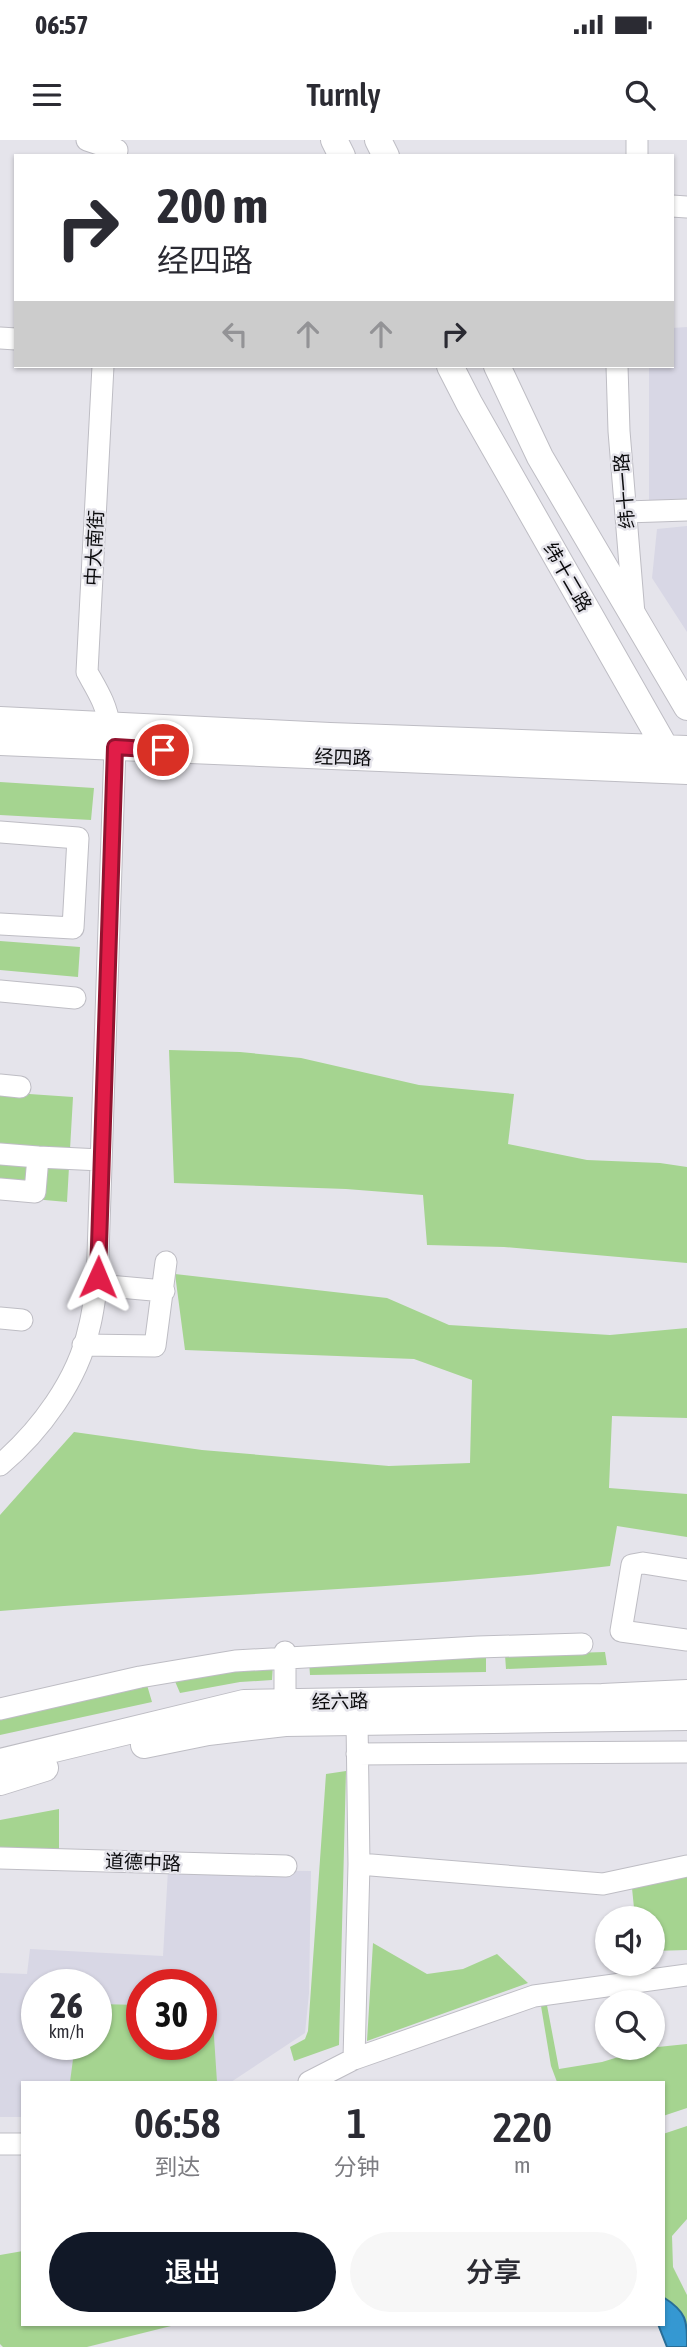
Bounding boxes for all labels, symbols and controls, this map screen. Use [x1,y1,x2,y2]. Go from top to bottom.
text: 06:57 [35,10,89,40]
icon: menu [28,76,66,114]
text: Turnly [306,76,381,113]
icon: search [621,76,659,114]
text: 200 m [157,177,268,233]
icon: right [42,182,133,273]
text: 经四路 [157,242,253,279]
icon: left [216,315,254,353]
icon: ahead [289,315,327,353]
icon: ahead [362,315,400,353]
icon: right [435,315,473,353]
street label: 纬十一路 [610,452,638,530]
street label: 中大南街 [81,509,107,587]
street label: 纬十二路 [539,539,597,615]
pin [133,720,193,780]
icon: arrive [144,731,182,769]
street label: 经四路 [314,745,372,769]
position arrow [61,1240,135,1314]
street label: 经六路 [311,1690,369,1712]
street label: 道德中路 [105,1850,181,1874]
map controls [595,1906,665,2060]
button: sound [595,1906,665,1976]
speed limit sign: 30 [126,1969,217,2060]
text: 26 [50,1985,83,2025]
button: search [595,1990,665,2060]
text: km/h [49,2021,84,2042]
text: 06:58 [134,2099,221,2147]
text: 1 [347,2099,366,2147]
text: 220 [493,2103,552,2151]
text: m [514,2152,531,2178]
text: 到达 [154,2154,200,2180]
text: 分钟 [334,2154,380,2180]
button: 退出 [49,2232,336,2312]
button: 分享 [350,2232,637,2312]

